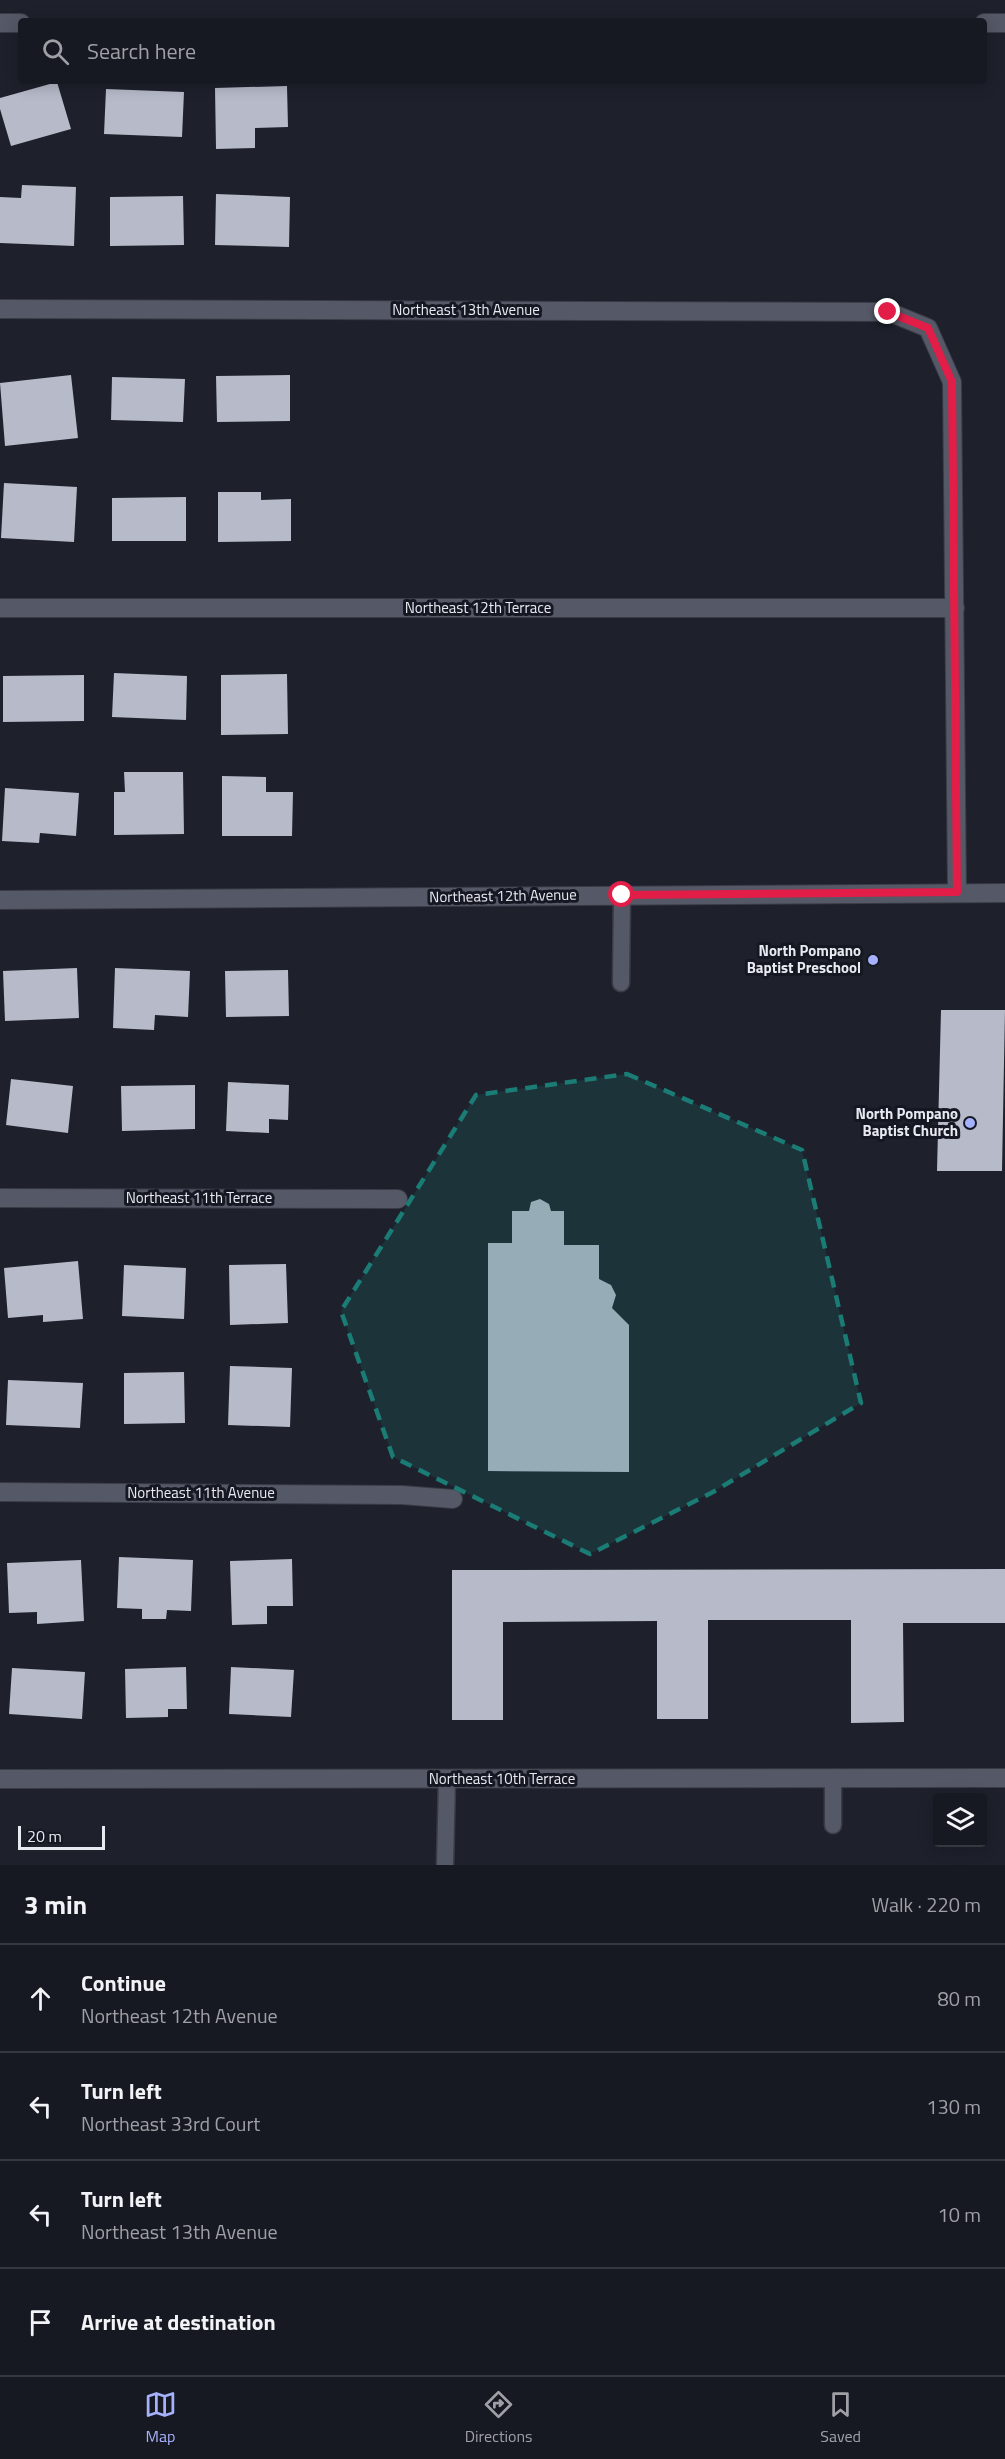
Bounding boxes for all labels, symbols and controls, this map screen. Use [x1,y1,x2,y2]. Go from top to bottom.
search box [18,18,987,84]
text: Search here [87,34,196,68]
icon: search [39,35,72,68]
street label: Northeast 13th Avenue [392,298,540,321]
route end [874,298,900,324]
street label: Northeast 12th Terrace [405,596,551,619]
route start [608,881,634,907]
street label: Northeast 12th Avenue [429,883,577,908]
place label: North Pompano Baptist Preschool [747,939,861,979]
marker: North Pompano Baptist Preschool [866,953,880,967]
place label: North Pompano Baptist Church [856,1102,958,1142]
marker: North Pompano Baptist Church [963,1116,977,1130]
street label: Northeast 11th Terrace [126,1186,272,1209]
street label: Northeast 11th Avenue [127,1481,275,1504]
street label: Northeast 10th Terrace [429,1767,575,1790]
map controls [933,1793,987,1847]
button: layers [933,1793,987,1847]
scale bar [18,1823,105,1850]
text: 20 m [27,1824,62,1848]
text: 3 min [24,1885,87,1924]
text: Walk · 220 m [872,1889,981,1920]
text: Continue [81,1966,166,2000]
icon: ahead [24,1982,57,2015]
text: 80 m [937,1983,981,2014]
text: Northeast 12th Avenue [81,2000,278,2031]
text: Turn left [81,2074,162,2108]
icon: left [24,2090,57,2123]
text: 130 m [926,2091,981,2122]
text: Northeast 33rd Court [81,2108,260,2139]
text: Turn left [81,2182,162,2216]
icon: left [24,2198,57,2231]
text: 10 m [937,2199,981,2230]
text: Northeast 13th Avenue [81,2216,278,2247]
text: Arrive at destination [81,2305,276,2339]
icon: arrive [24,2306,57,2339]
tab: Map [144,2388,177,2448]
tab: Directions [465,2388,533,2448]
tab: Saved [820,2388,861,2448]

